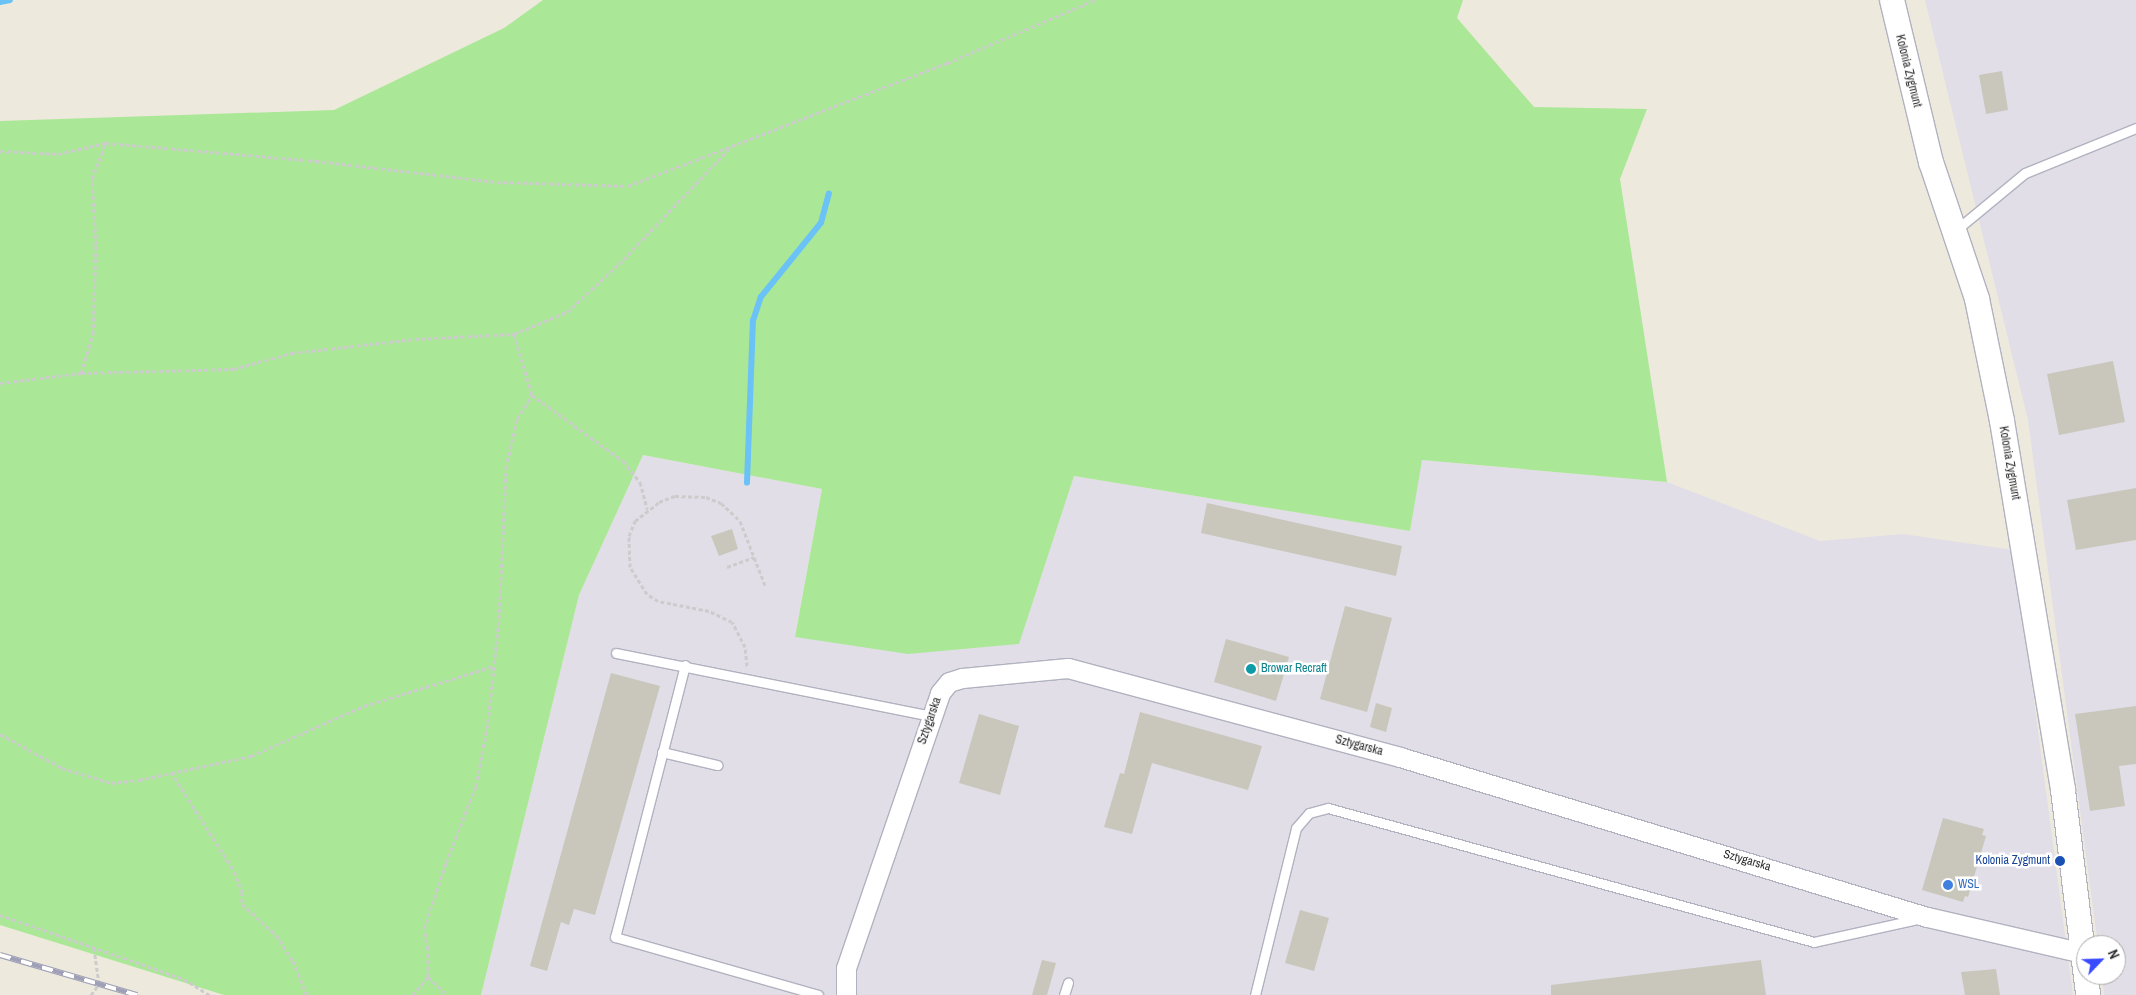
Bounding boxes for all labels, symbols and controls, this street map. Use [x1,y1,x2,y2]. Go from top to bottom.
street label: Kolonia Zygmunt [1892,33,1924,109]
street label: Kolonia Zygmunt [1995,425,2023,501]
place label: Browar Recraft [1261,662,1327,676]
marker: Browar Recraft [1245,663,1257,675]
street label: Sztygarska [915,696,945,746]
street label: Sztygarska [1334,733,1384,759]
street label: Sztygarska [1722,847,1772,875]
place label: Kolonia Zygmunt [1976,854,2050,868]
marker: Kolonia Zygmunt [2054,855,2066,867]
place label: WSL [1958,878,1979,892]
marker: WSL [1942,879,1954,891]
north arrow [2076,935,2126,985]
text: N [2104,947,2124,962]

